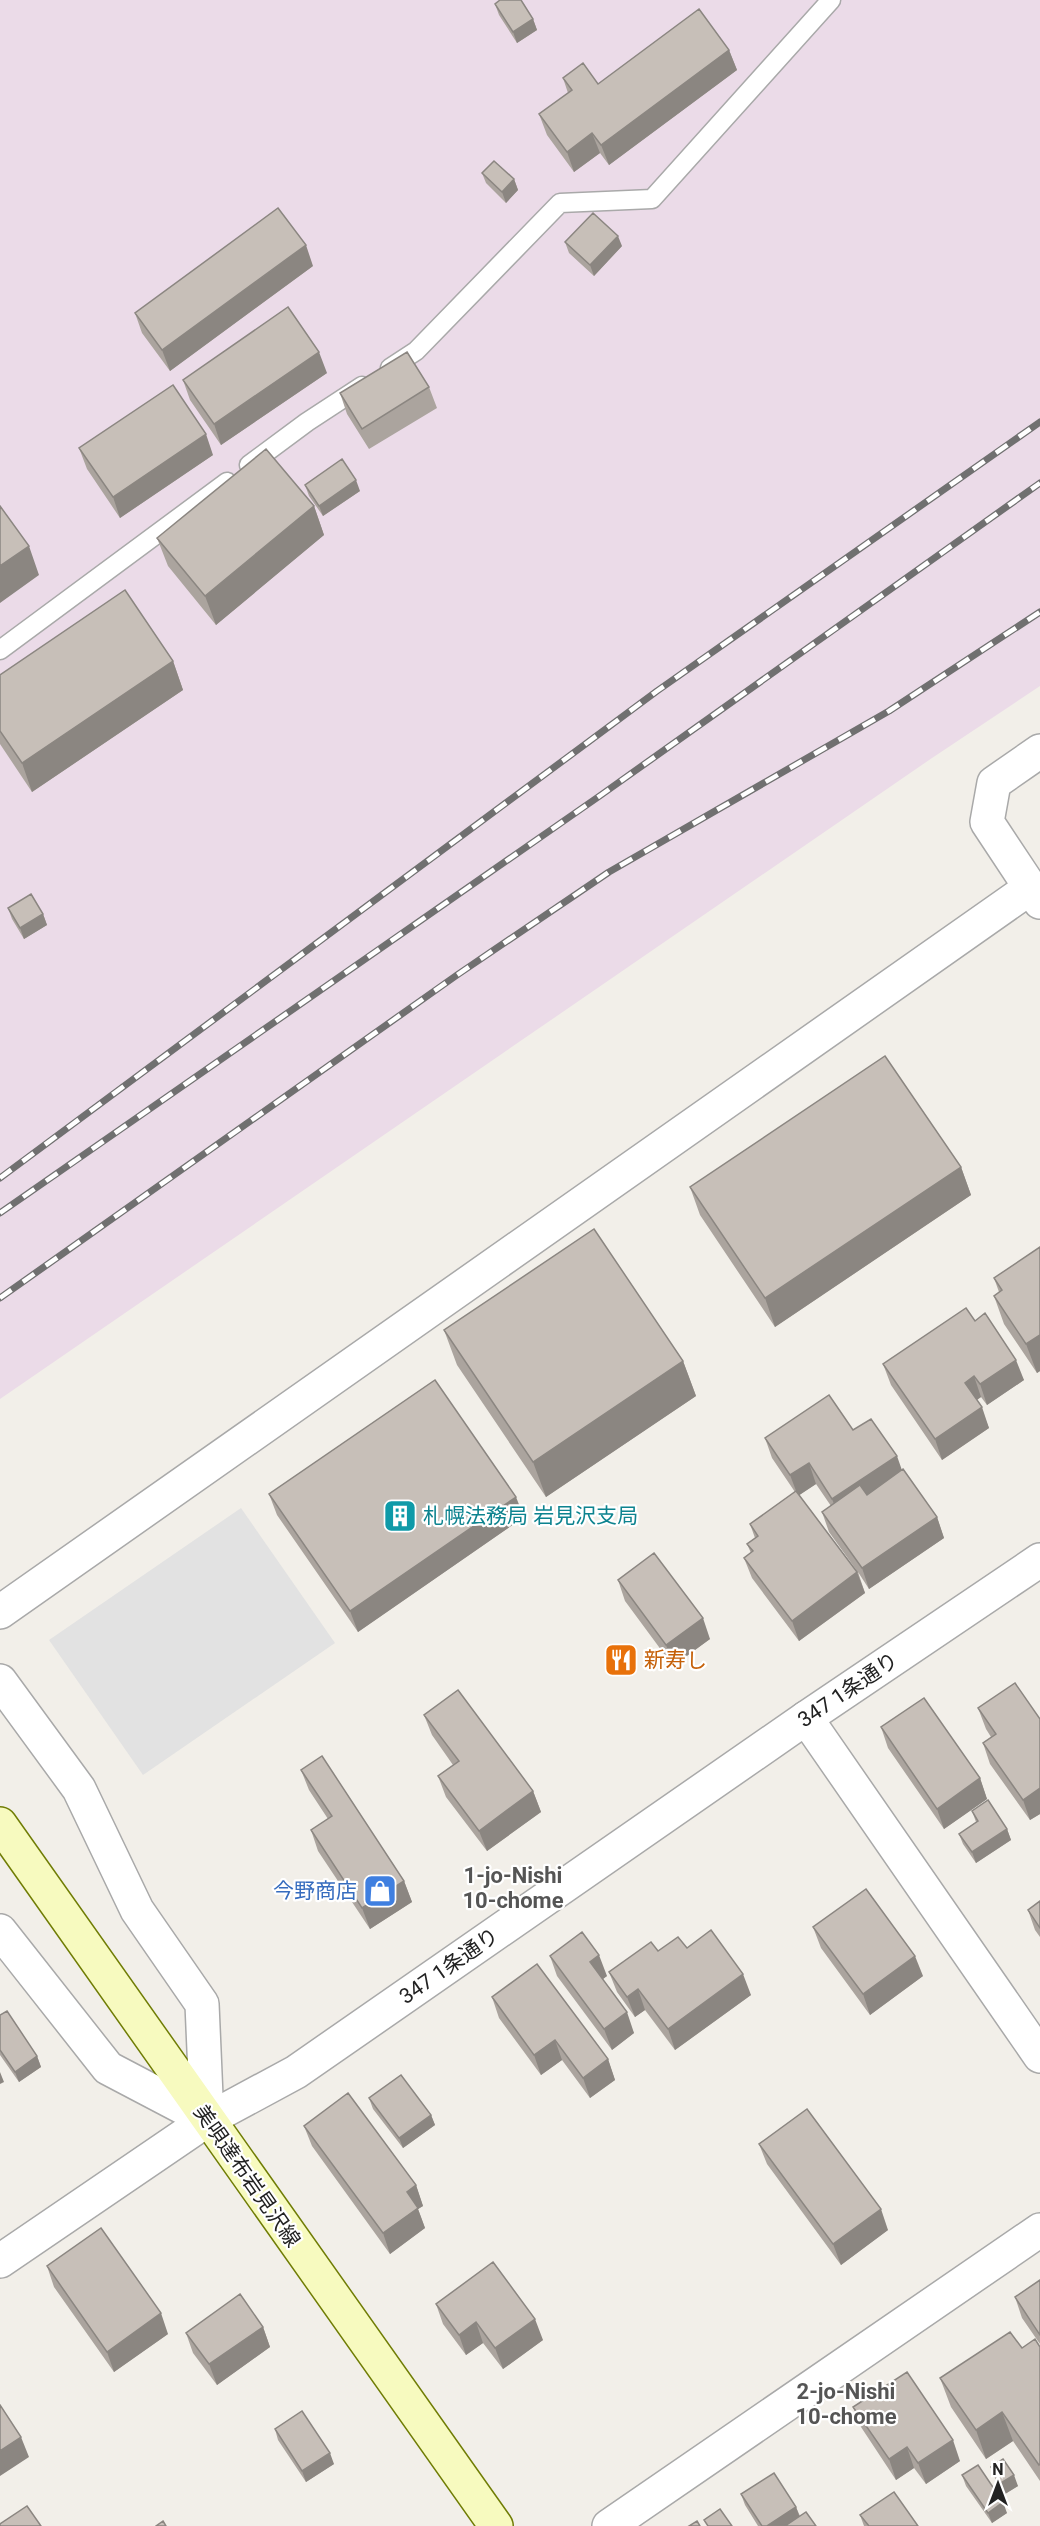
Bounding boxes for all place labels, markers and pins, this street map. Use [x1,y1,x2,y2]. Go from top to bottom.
building icon: 札幌法務局 岩見沢支局 [382,1498,418,1534]
place label: 札幌法務局 岩見沢支局 [423,1504,638,1528]
restaurant icon: 新寿し [603,1642,639,1678]
place label: 新寿し [644,1648,707,1672]
shop icon: 今野商店 [362,1873,398,1909]
place label: 今野商店 [273,1879,357,1903]

